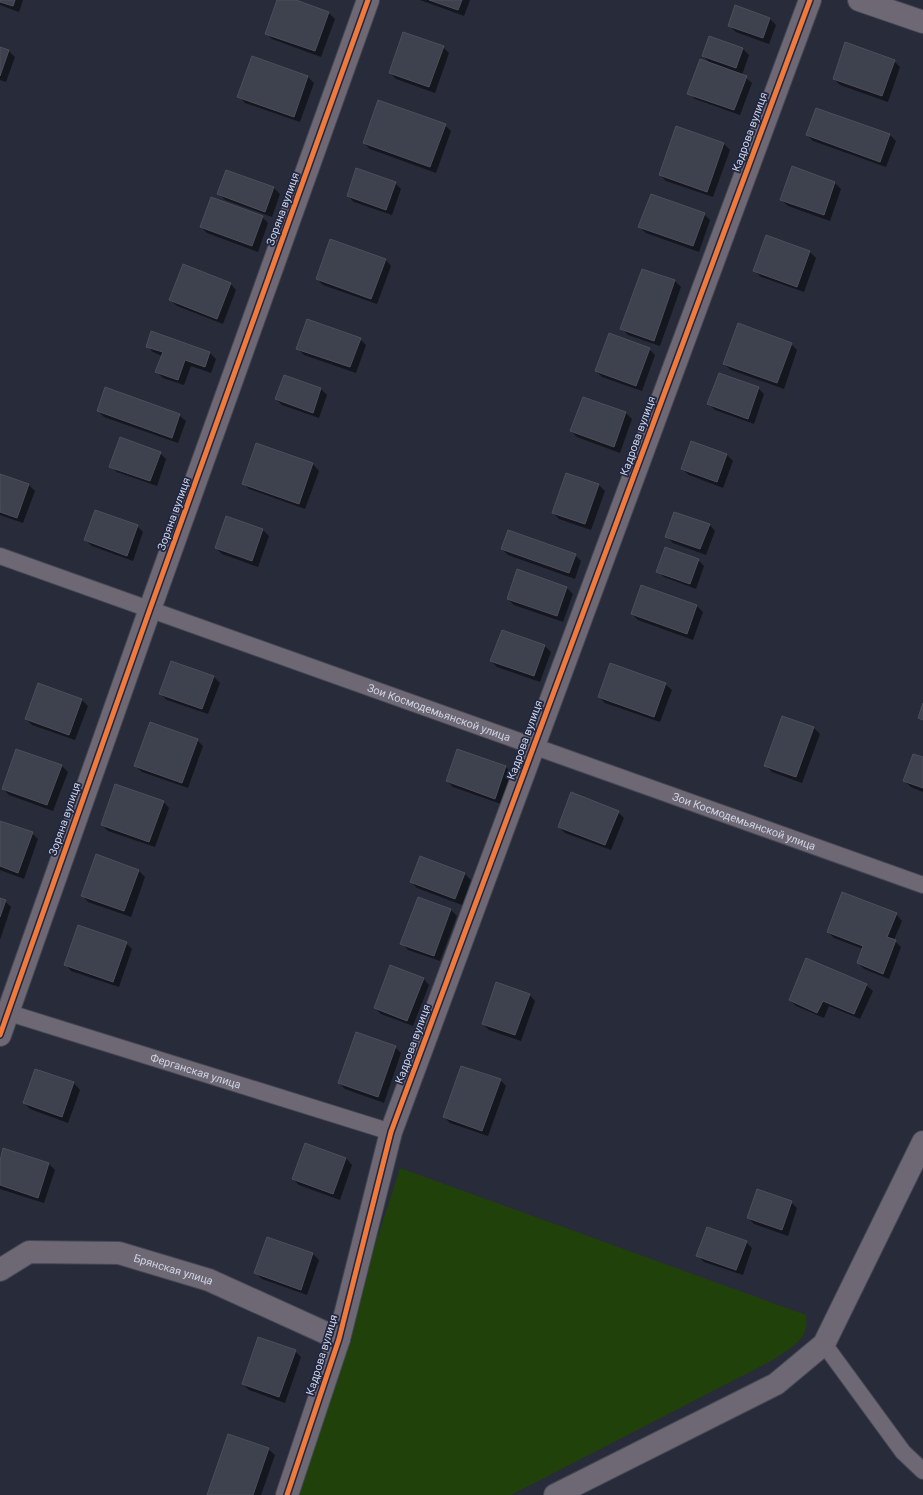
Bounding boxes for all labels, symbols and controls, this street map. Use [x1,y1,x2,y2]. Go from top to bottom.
street label: Кадрова вулиця [730,90,770,174]
street label: Зоряна вулиця [264,171,302,247]
street label: Кадрова вулиця [618,394,658,478]
street label: Зоряна вулиця [155,476,193,552]
street label: Зои Космодемьянской улица [366,681,512,744]
street label: Кадрова вулиця [505,698,545,782]
street label: Зоряна вулиця [46,781,84,857]
street label: Зои Космодемьянской улица [671,790,818,853]
street label: Кадрова вулиця [393,1002,433,1086]
street label: Ферганская улица [149,1051,243,1091]
street label: Брянская улица [132,1251,215,1288]
street label: Кадрова вулиця [304,1313,340,1397]

